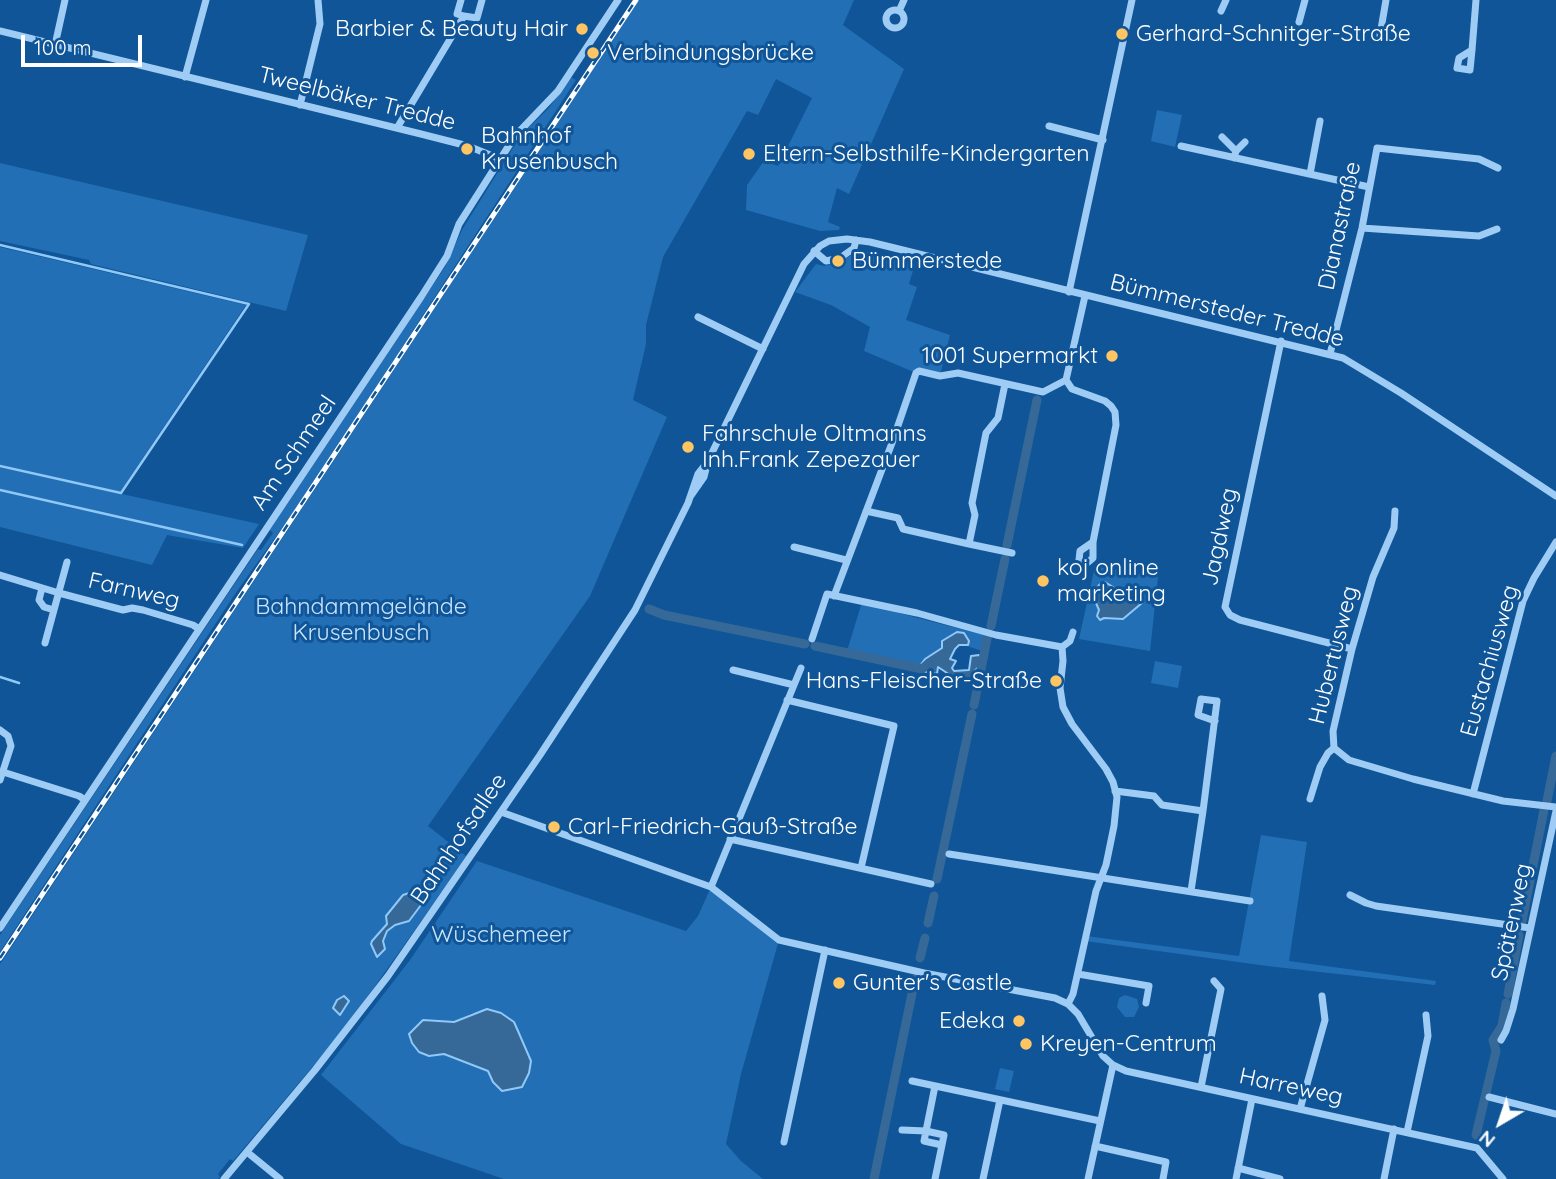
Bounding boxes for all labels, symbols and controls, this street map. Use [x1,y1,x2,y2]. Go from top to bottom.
place label: Barbier & Beauty Hair [335,15,568,43]
place label: Gerhard-Schnitger-Straße [1136,20,1411,48]
scale bar [24,21,145,65]
marker: Barbier & Beauty Hair [574,21,590,37]
marker: Gerhard-Schnitger-Straße [1114,26,1130,42]
text: 100 m [34,34,92,60]
place label: Verbindungsbrücke [607,39,814,67]
marker: Verbindungsbrücke [585,45,601,61]
street label: Tweelbäker Tredde [256,61,458,137]
place label: Bahnhof Krusenbusch [481,122,618,176]
place label: Eltern-Selbsthilfe-Kindergarten [763,140,1090,168]
marker: Bahnhof Krusenbusch [459,141,475,157]
marker: Eltern-Selbsthilfe-Kindergarten [741,146,757,162]
street label: Dianastraße [1313,159,1367,293]
place label: Bümmerstede [852,247,1002,275]
marker: Bümmerstede [830,253,846,269]
street label: Bümmersteder Tredde [1107,269,1347,353]
place label: 1001 Supermarkt [922,342,1098,370]
marker: 1001 Supermarkt [1104,348,1120,364]
street label: Am Schmeel [246,390,342,516]
place label: Fahrschule Oltmanns Inh.Frank Zepezauer [702,420,927,474]
marker: Fahrschule Oltmanns Inh.Frank Zepezauer [680,439,696,455]
street label: Jagdweg [1196,485,1244,589]
place label: koj online marketing [1057,554,1166,608]
street label: Farnweg [86,567,182,615]
marker: koj online marketing [1035,573,1051,589]
street label: Eustachiusweg [1455,582,1525,740]
street label: Hubertusweg [1303,583,1365,727]
park label: Bahndammgelände Krusenbusch [255,593,467,647]
place label: Hans-Fleischer-Straße [806,667,1042,695]
marker: Hans-Fleischer-Straße [1048,673,1064,689]
street label: Bahnhofsallee [405,768,513,910]
place label: Carl-Friedrich-Gauß-Straße [568,813,858,841]
marker: Carl-Friedrich-Gauß-Straße [546,819,562,835]
street label: Spätenweg [1486,861,1538,983]
park label: Wüschemeer [431,921,571,949]
place label: Gunter's Castle [853,969,1012,997]
marker: Gunter's Castle [831,975,847,991]
place label: Edeka [939,1007,1005,1035]
marker: Edeka [1011,1013,1027,1029]
place label: Kreyen-Centrum [1040,1030,1217,1058]
marker: Kreyen-Centrum [1018,1036,1034,1052]
street label: Harreweg [1237,1063,1345,1111]
north arrow [1465,1088,1535,1158]
text: N [1474,1126,1500,1153]

